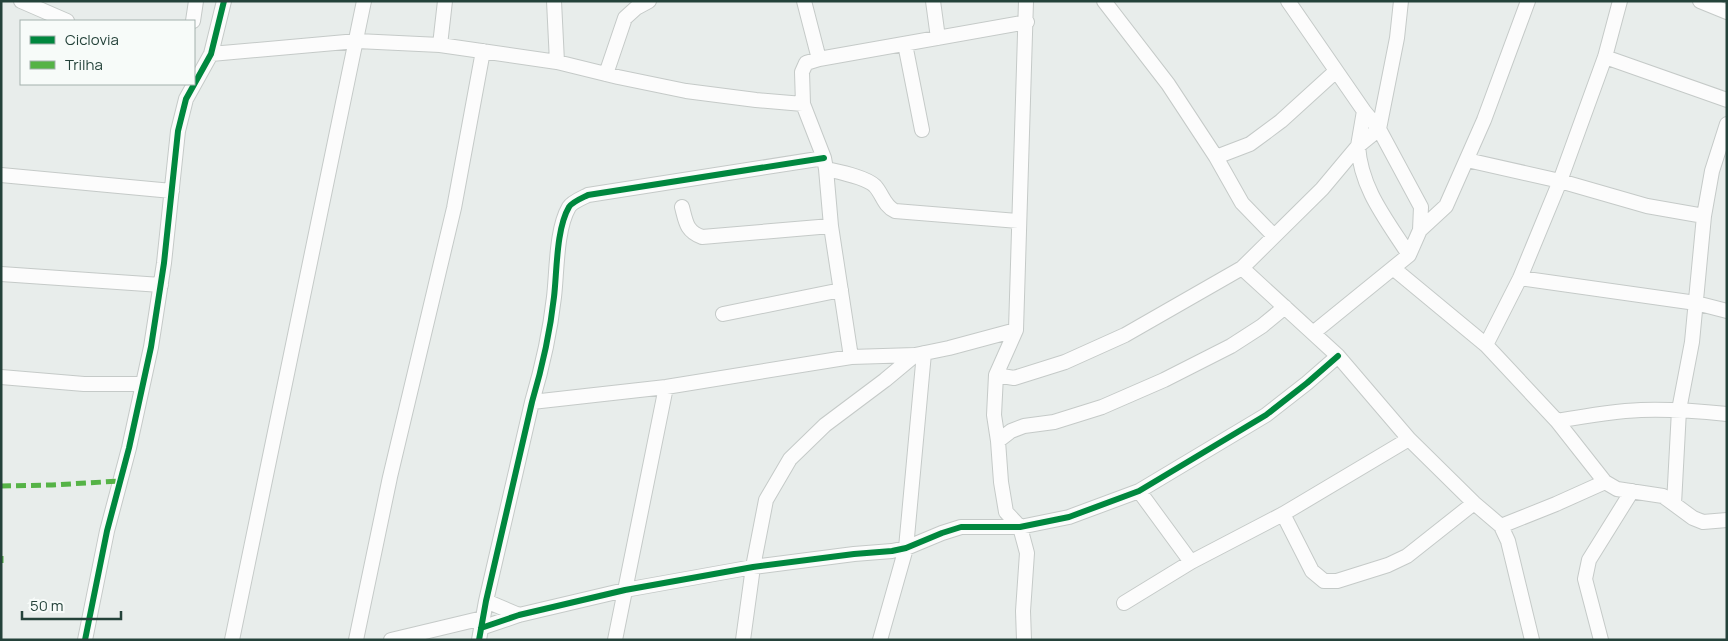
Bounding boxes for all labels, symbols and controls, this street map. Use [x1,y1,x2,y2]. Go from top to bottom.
legend [20,20,195,85]
text: Ciclovia [65,29,119,50]
text: Trilha [65,54,103,75]
scale bar [22,588,121,620]
text: 50 m [30,595,64,616]

